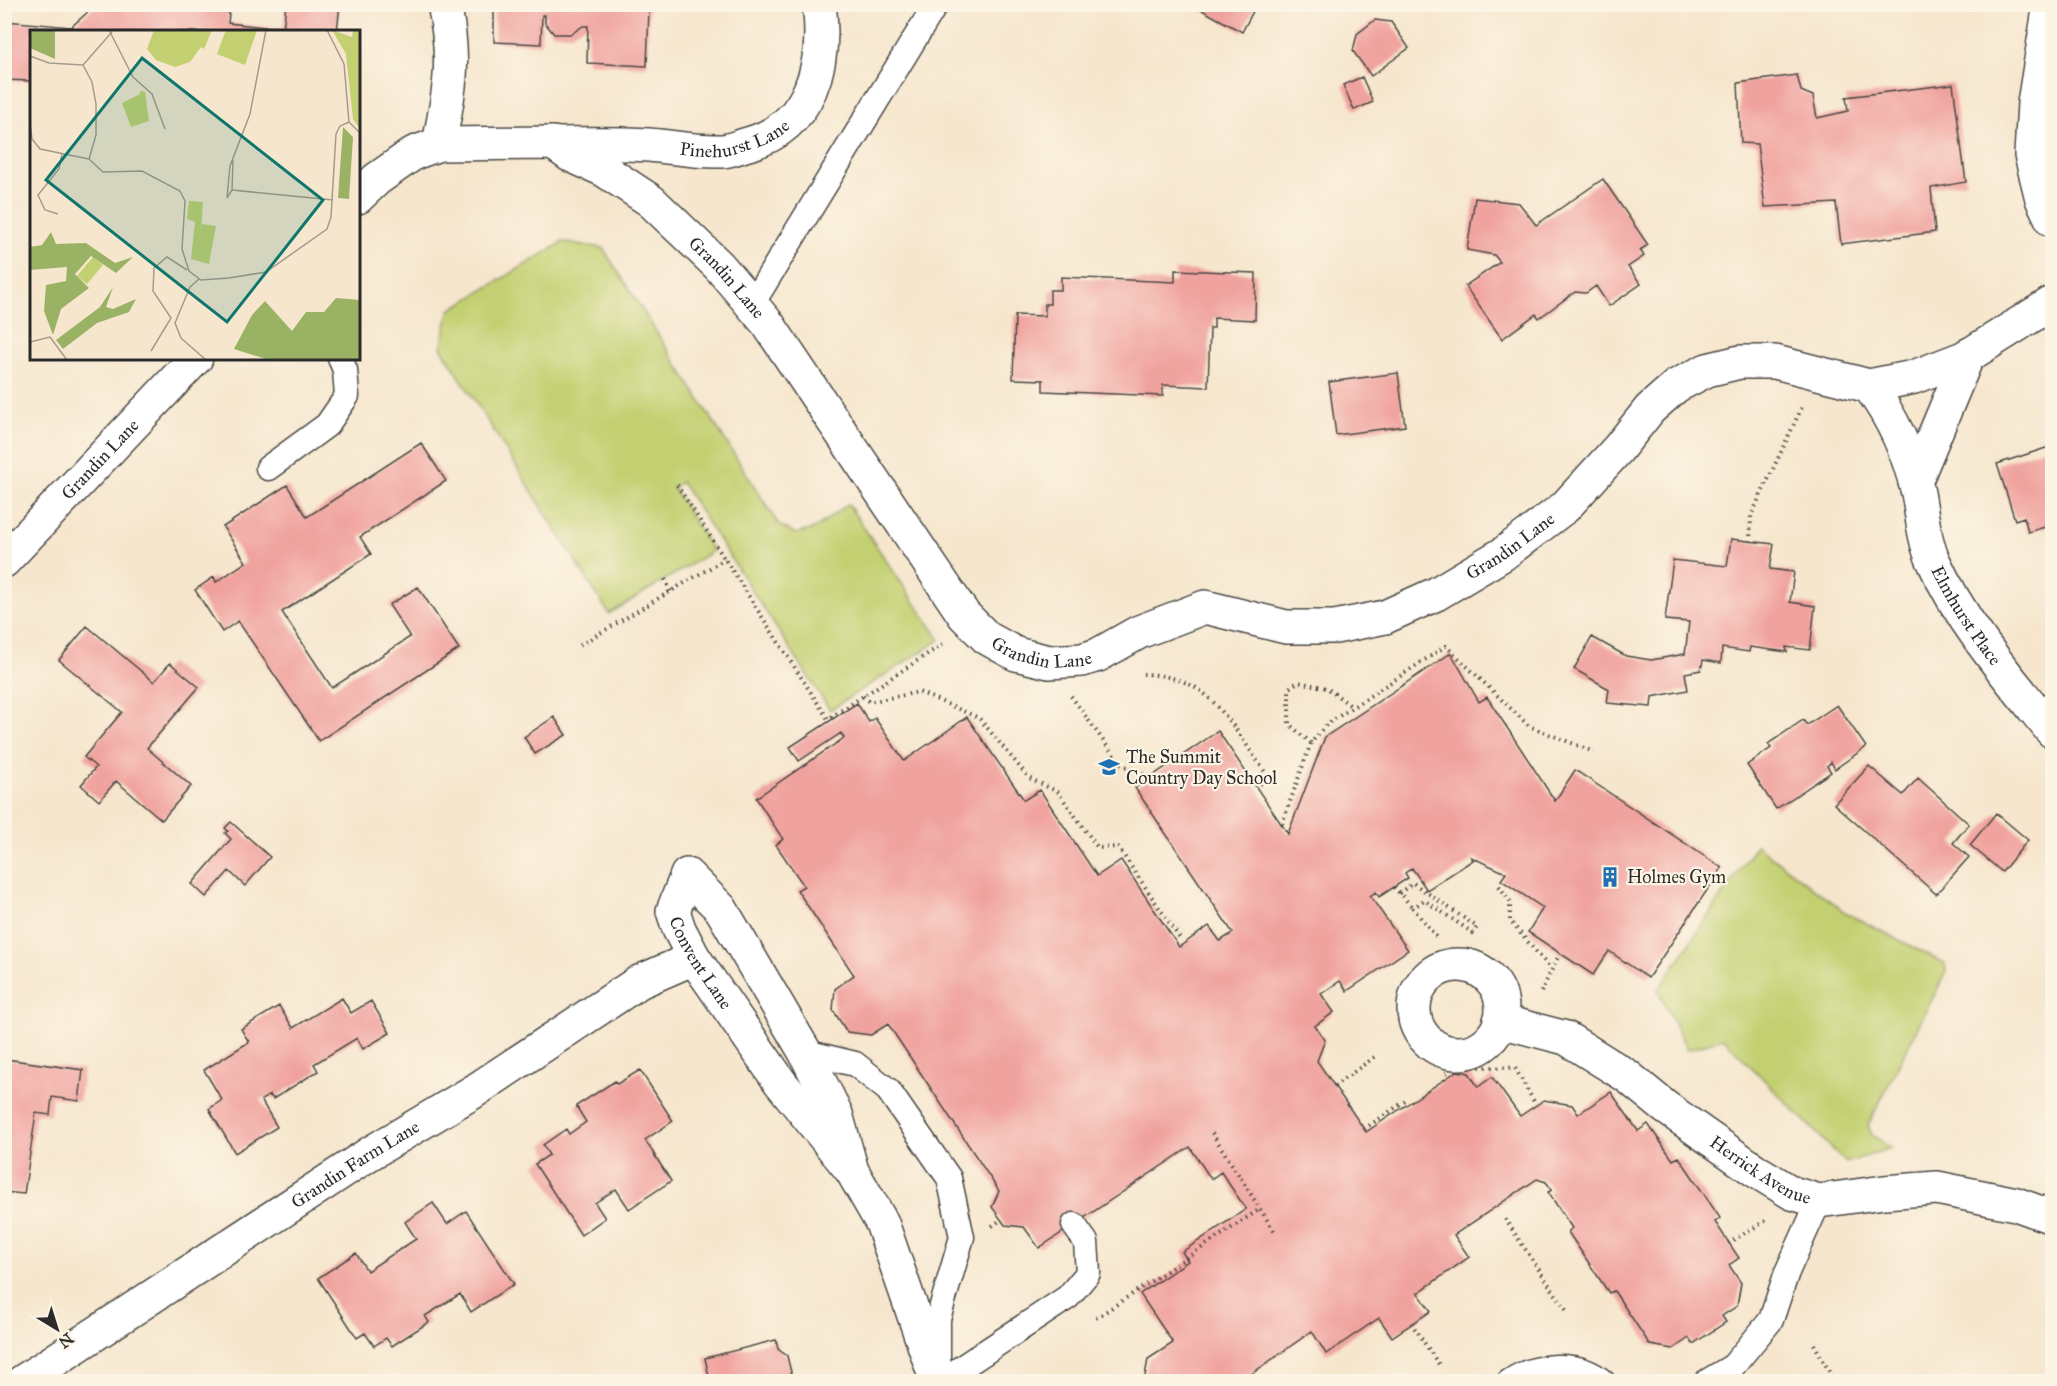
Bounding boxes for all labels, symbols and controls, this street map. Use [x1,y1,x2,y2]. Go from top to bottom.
inset map [30,30,360,360]
street label: Pinehurst Lane [679,115,794,162]
street label: Grandin Lane [684,232,770,323]
street label: Grandin Lane [57,414,144,504]
street label: Grandin Lane [1462,508,1559,584]
street label: Elmhurst Place [1926,562,2006,670]
street label: Grandin Lane [988,632,1095,673]
place label: The Summit Country Day School [1126,746,1277,789]
school or university icon: The Summit Country Day School [1097,755,1121,779]
building icon: Holmes Gym [1598,865,1622,889]
place label: Holmes Gym [1627,866,1726,888]
street label: Convent Lane [665,914,737,1013]
street label: Grandin Farm Lane [287,1116,423,1213]
street label: Herrick Avenue [1706,1131,1813,1209]
north arrow [27,1299,87,1359]
text: N [54,1329,77,1352]

